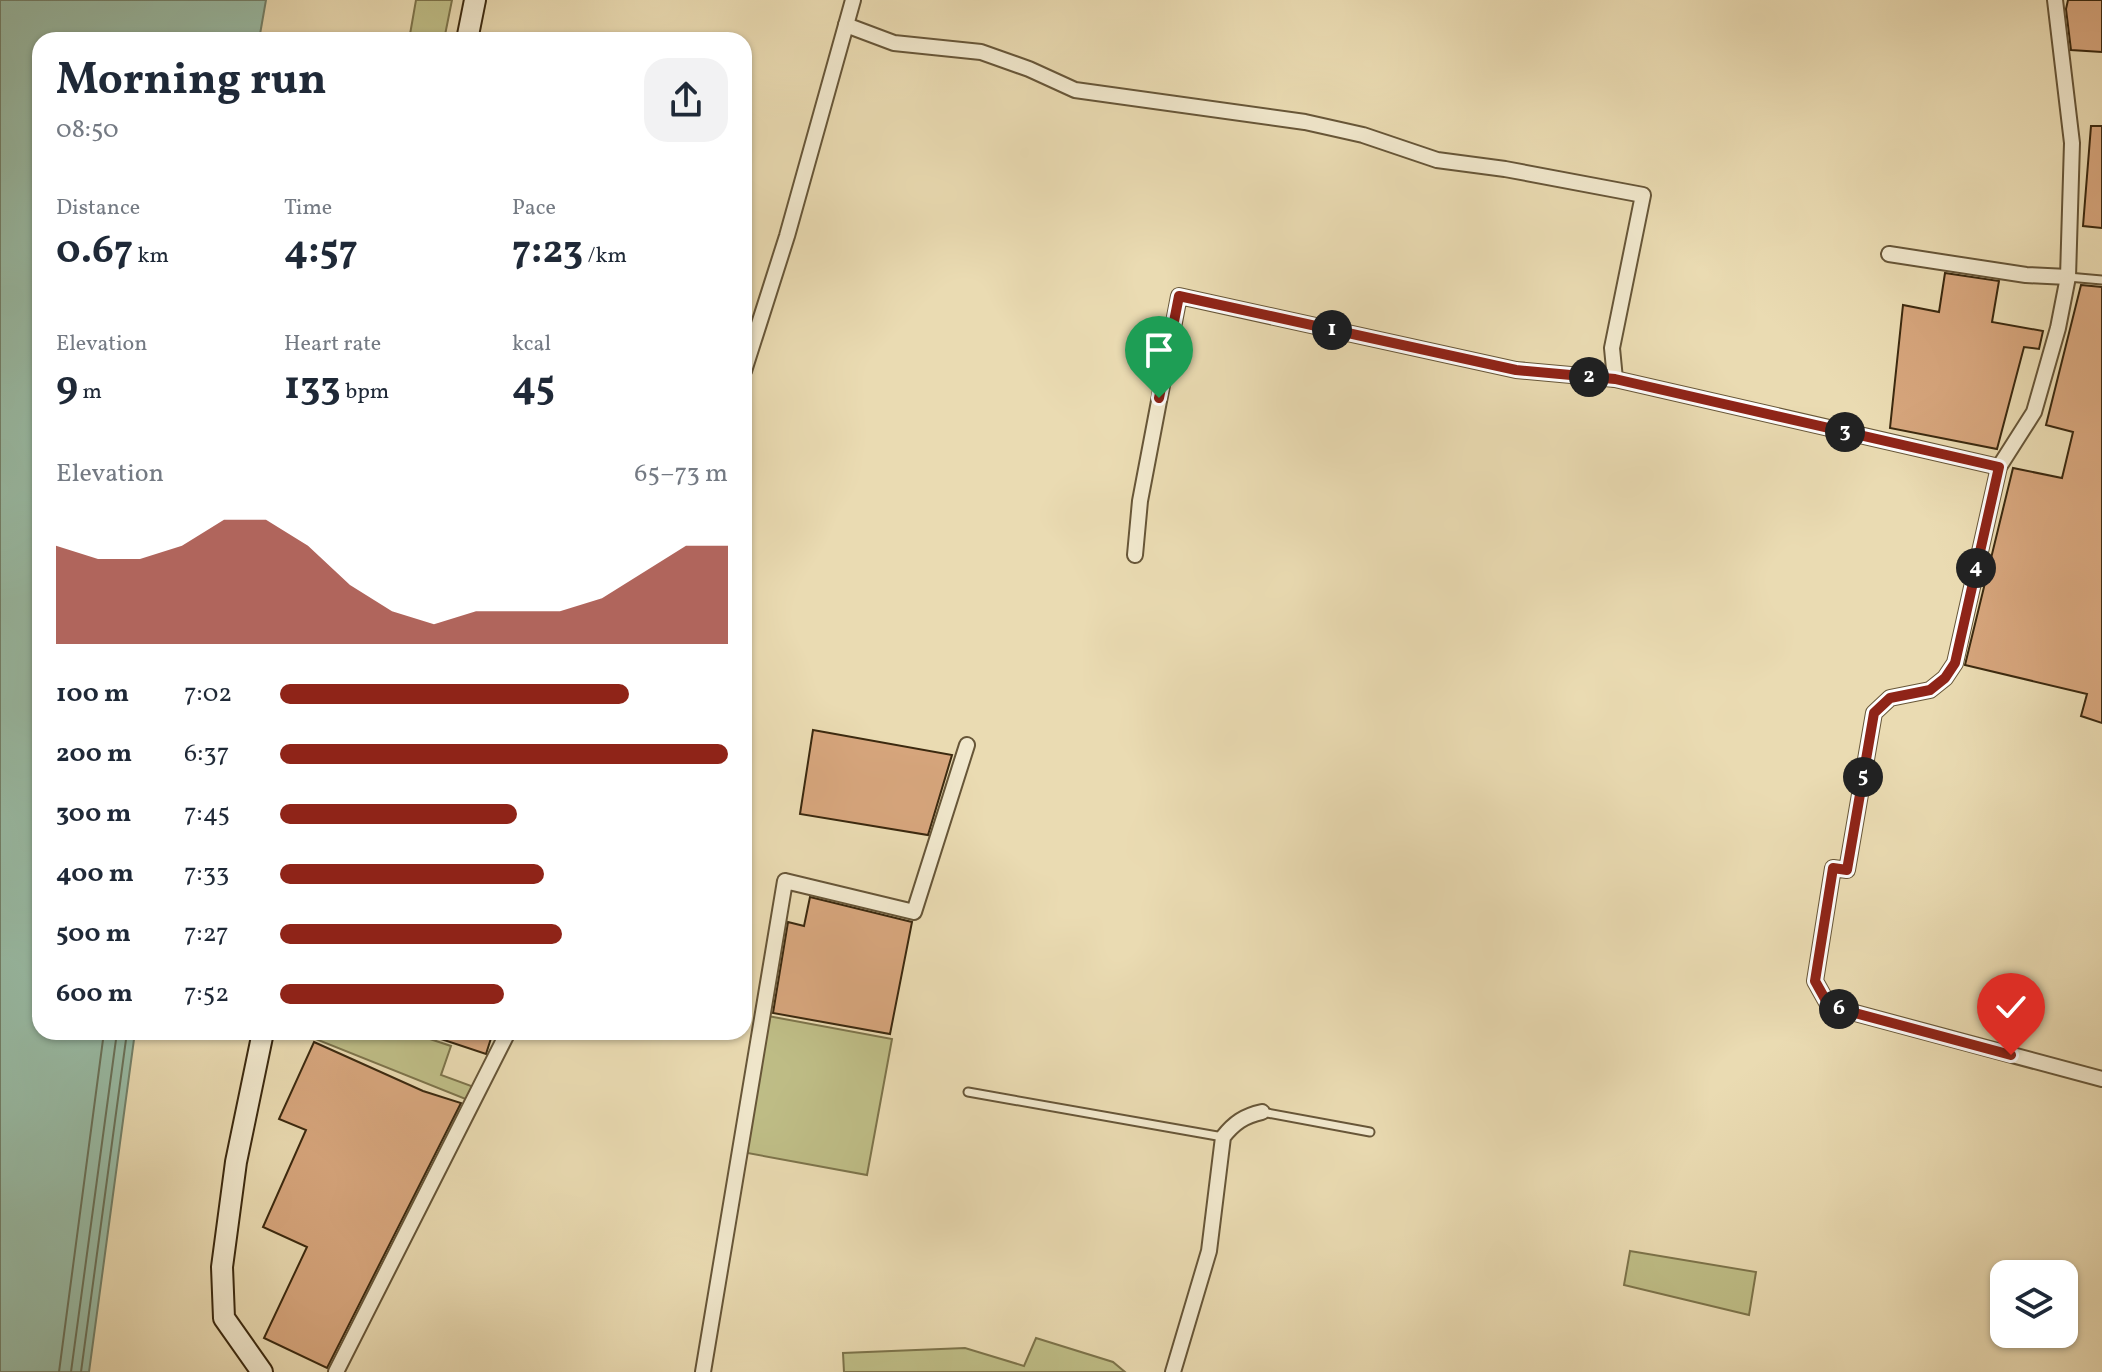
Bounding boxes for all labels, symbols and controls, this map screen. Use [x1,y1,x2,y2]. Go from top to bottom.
text: Morning run [56,51,327,112]
button: share [644,58,728,142]
text: 08:50 [56,112,119,148]
text: Distance [56,193,140,224]
text: Time [284,193,332,224]
text: Pace [512,193,556,224]
text: 0.67 [56,224,133,280]
text: 4:57 [284,224,358,280]
text: 7:23 [512,224,583,280]
text: km [133,241,169,272]
text: /km [583,241,627,272]
pin: 1 [1312,310,1352,350]
text: 1 [1328,314,1336,345]
pin [1125,316,1193,398]
icon: arrive [1137,328,1181,372]
text: Elevation [56,329,147,360]
text: Heart rate [284,329,381,360]
text: kcal [512,329,551,360]
pin: 2 [1569,357,1609,397]
text: 9 [56,360,78,416]
text: 133 [284,360,341,416]
text: 45 [512,360,555,416]
text: 2 [1583,361,1595,392]
text: m [78,377,102,408]
text: bpm [341,377,389,408]
pin: 3 [1825,412,1865,452]
text: 3 [1839,416,1851,447]
text: Elevation [56,456,164,492]
text: 65–73 m [634,456,728,492]
pin: 4 [1956,548,1996,588]
text: 4 [1969,552,1983,583]
text: 100 m [56,676,129,712]
text: 7:02 [184,676,232,712]
text: 200 m [56,736,132,772]
text: 6:37 [184,736,229,772]
pin: 5 [1843,757,1883,797]
text: 5 [1858,761,1868,792]
text: 300 m [56,796,132,832]
text: 7:45 [184,796,230,832]
text: 400 m [56,856,134,892]
text: 7:33 [184,856,229,892]
text: 500 m [56,916,131,952]
text: 7:27 [184,916,229,952]
pin [1977,973,2045,1055]
text: 600 m [56,976,133,1012]
text: 7:52 [184,976,229,1012]
icon: check [1989,985,2033,1029]
pin: 6 [1819,989,1859,1029]
text: 6 [1833,993,1845,1024]
map controls [1990,1260,2078,1348]
button: layers [1990,1260,2078,1348]

